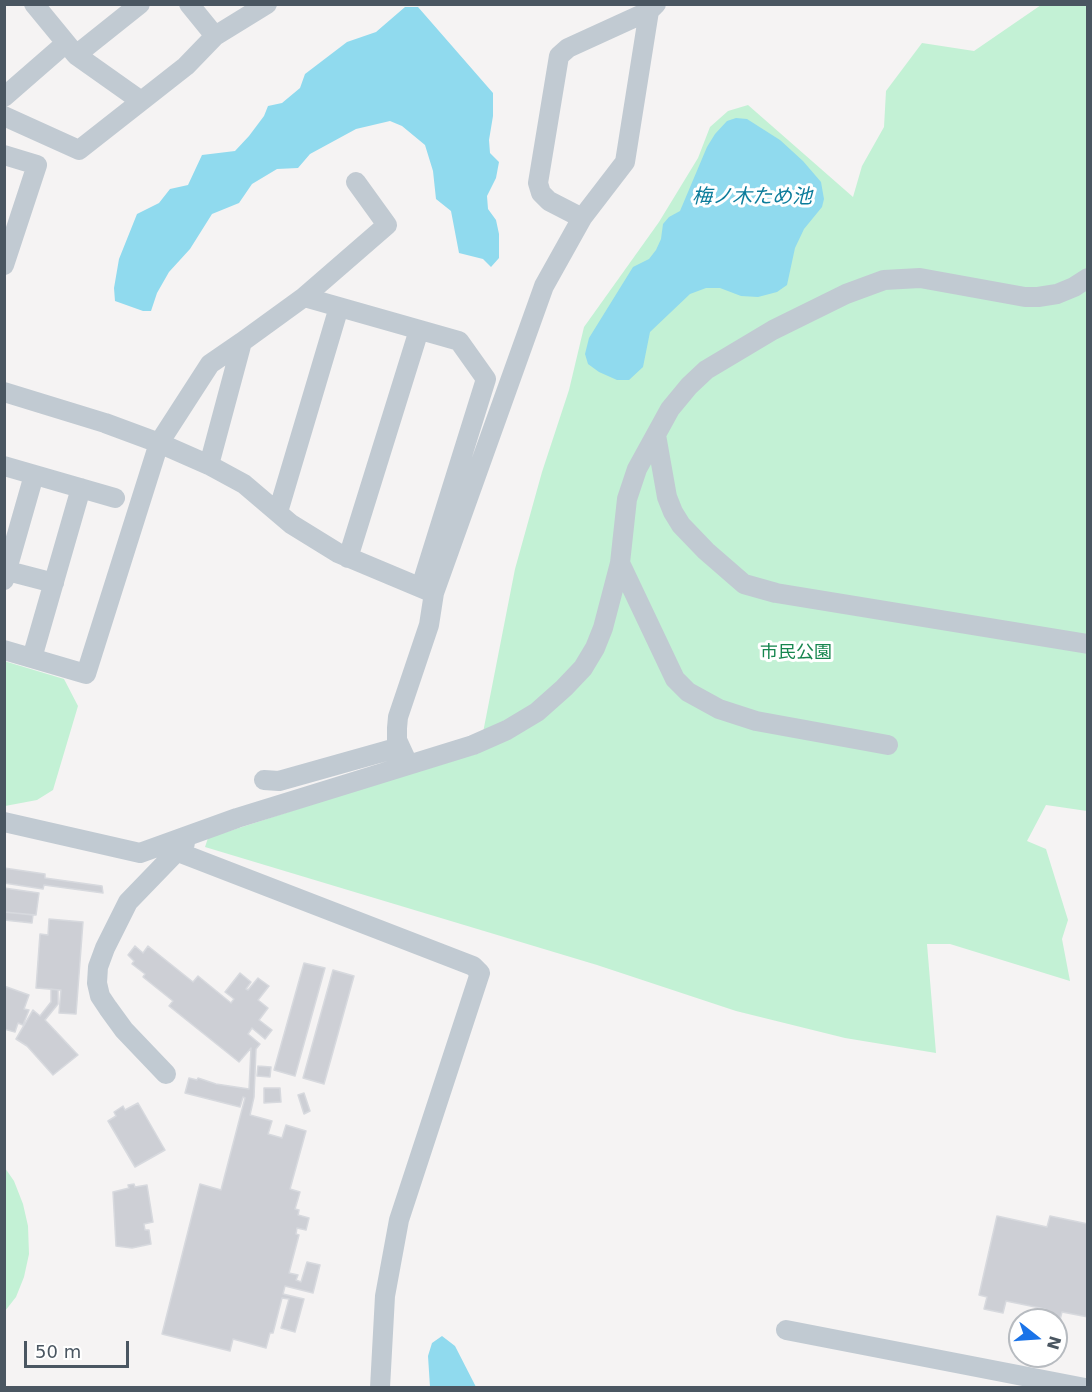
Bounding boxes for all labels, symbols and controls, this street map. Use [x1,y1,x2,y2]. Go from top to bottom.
water label: 梅ノ木ため池 [692,186,812,210]
park label: 市民公園 [760,642,832,664]
north arrow [1008,1308,1068,1368]
scale bar [27,1329,132,1367]
text: N [1043,1334,1065,1352]
text: 50 m [35,1341,81,1362]

